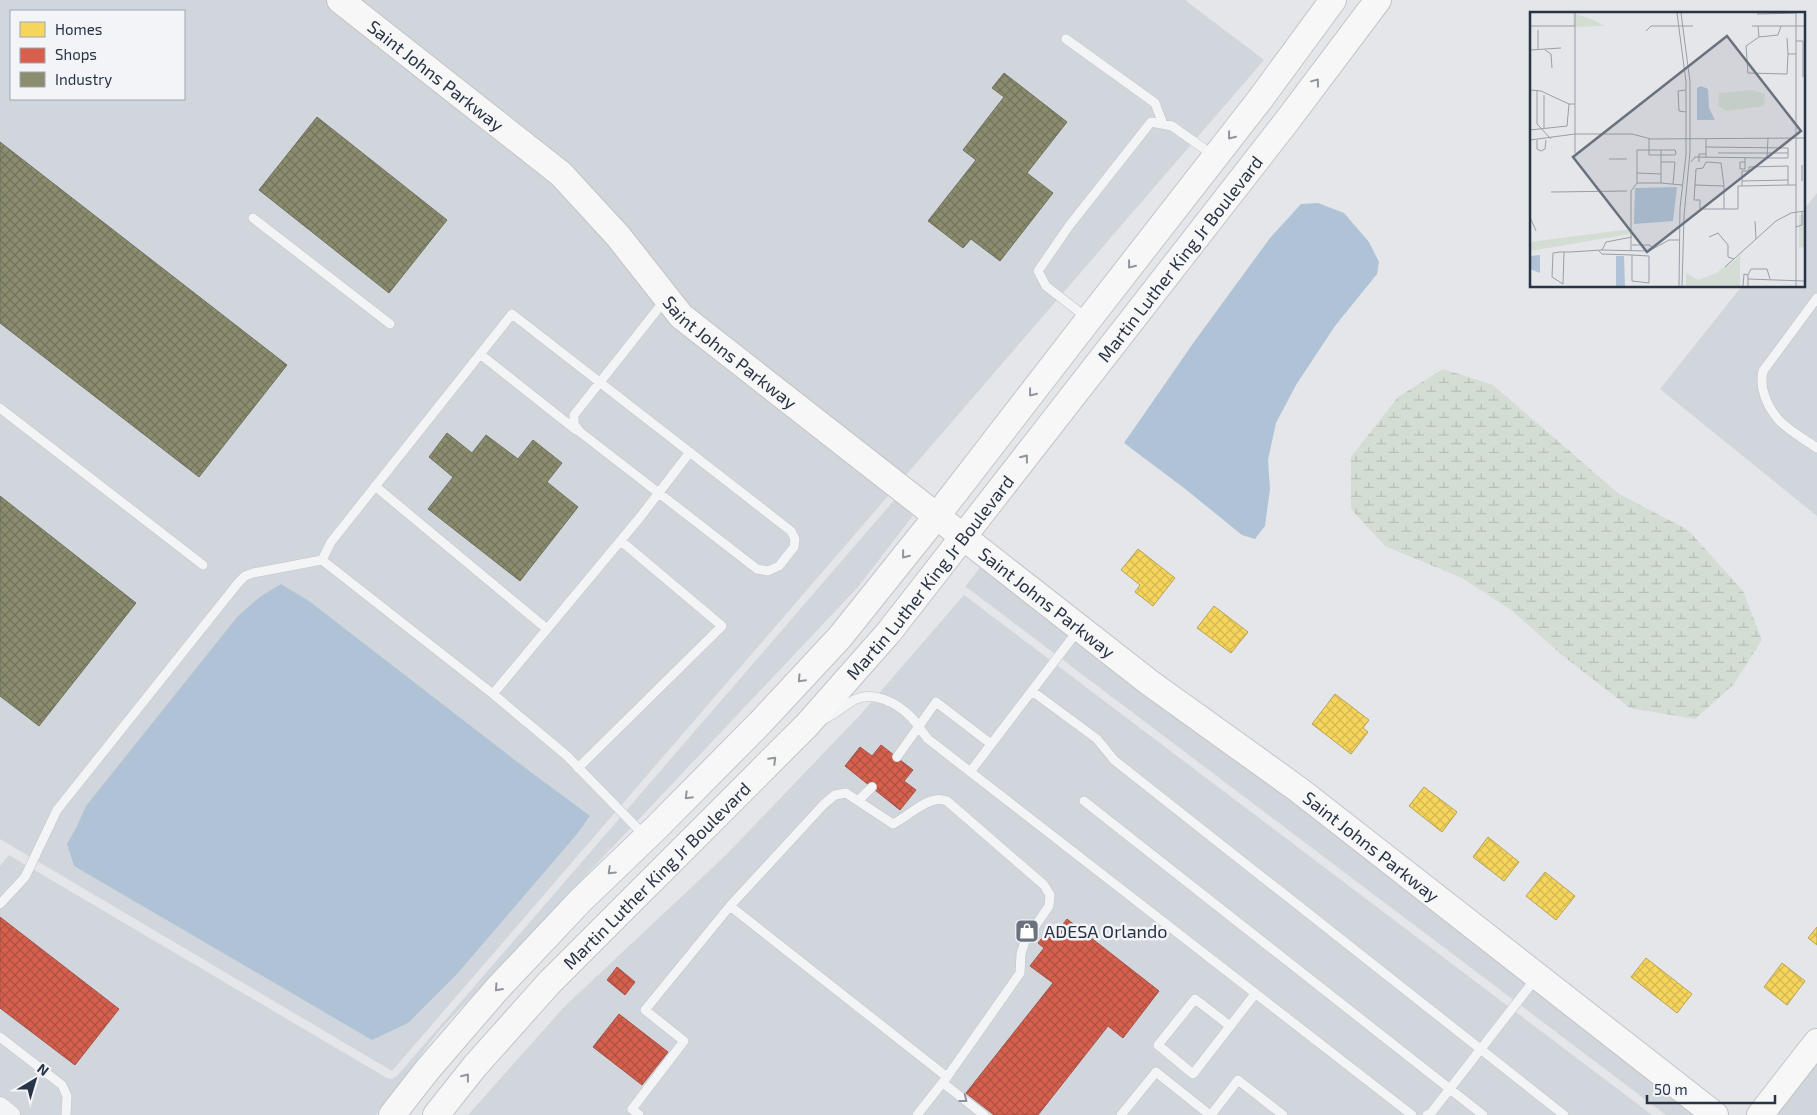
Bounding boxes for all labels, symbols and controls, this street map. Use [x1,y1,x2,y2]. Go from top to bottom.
legend [10,10,185,100]
inset map [1530,12,1804,288]
street label: Saint Johns Parkway [363,15,509,136]
text: Homes [55,20,102,38]
text: Shops [55,45,97,63]
text: Industry [55,70,112,88]
one-way arrow [1311,79,1319,88]
one-way arrow [1228,130,1236,139]
street label: Martin Luther King Jr Boulevard [1093,151,1267,366]
one-way arrow [1129,259,1137,268]
street label: Saint Johns Parkway [658,291,802,414]
one-way arrow [1029,387,1037,396]
one-way arrow [1019,454,1028,464]
street label: Martin Luther King Jr Boulevard [841,470,1018,684]
street label: Saint Johns Parkway [974,542,1120,663]
one-way arrow [903,549,911,558]
one-way arrow [798,674,807,683]
one-way arrow [767,757,776,766]
street label: Martin Luther King Jr Boulevard [558,777,755,974]
street label: Saint Johns Parkway [1299,786,1444,907]
one-way arrow [685,790,694,799]
one-way arrow [608,865,617,874]
shop icon: ADESA Orlando [1014,918,1040,944]
place label: ADESA Orlando [1044,920,1168,942]
one-way arrow [495,982,504,991]
north arrow [10,1055,60,1105]
text: N [34,1060,53,1079]
scale bar [1647,1072,1774,1104]
one-way arrow [460,1073,469,1083]
text: 50 m [1654,1080,1688,1098]
one-way arrow [958,1093,967,1102]

